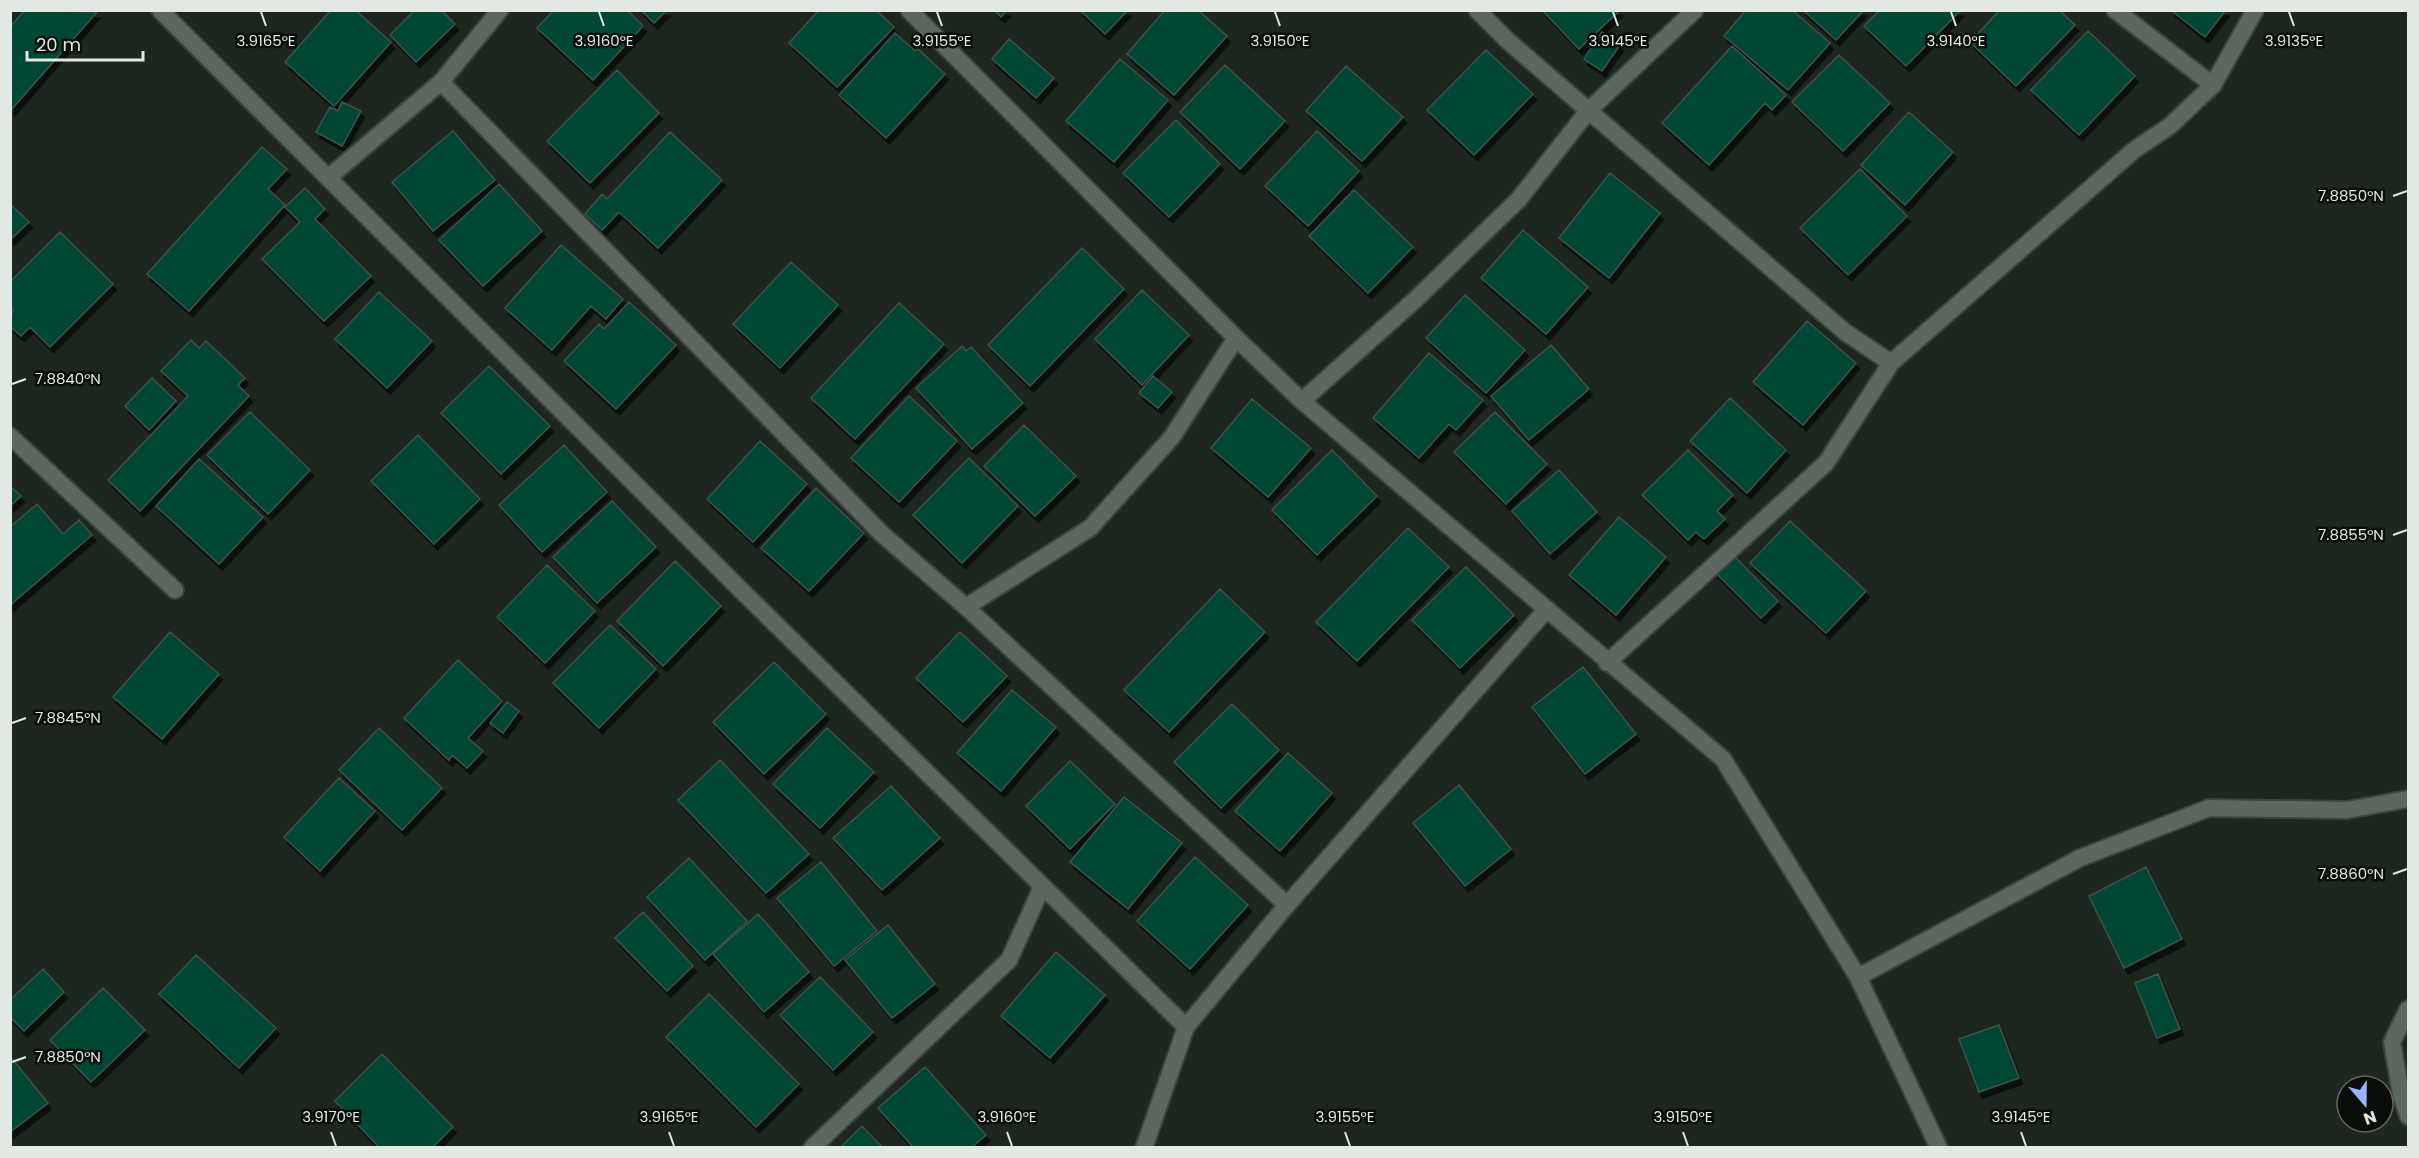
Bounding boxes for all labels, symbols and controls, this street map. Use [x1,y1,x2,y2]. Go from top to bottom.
scale bar [27,24,142,62]
text: 3.9165°E [236,30,296,51]
text: 3.9160°E [574,30,634,51]
text: 3.9155°E [913,30,971,51]
text: 3.9150°E [1251,30,1309,51]
text: 3.9145°E [1589,30,1647,51]
text: 3.9140°E [1927,30,1985,51]
text: 3.9135°E [2265,30,2323,51]
text: 20 m [36,32,81,57]
text: 7.8850°N [2318,185,2384,206]
text: 7.8840°N [35,368,101,389]
text: 7.8855°N [2318,524,2384,545]
text: 7.8845°N [35,707,101,728]
text: 7.8860°N [2318,863,2384,884]
text: 7.8850°N [35,1046,101,1067]
north arrow [2335,1074,2395,1134]
text: N [2360,1105,2380,1130]
text: 3.9170°E [302,1106,360,1127]
text: 3.9165°E [639,1106,699,1127]
text: 3.9160°E [977,1106,1037,1127]
text: 3.9155°E [1316,1106,1374,1127]
text: 3.9150°E [1654,1106,1712,1127]
text: 3.9145°E [1992,1106,2050,1127]

